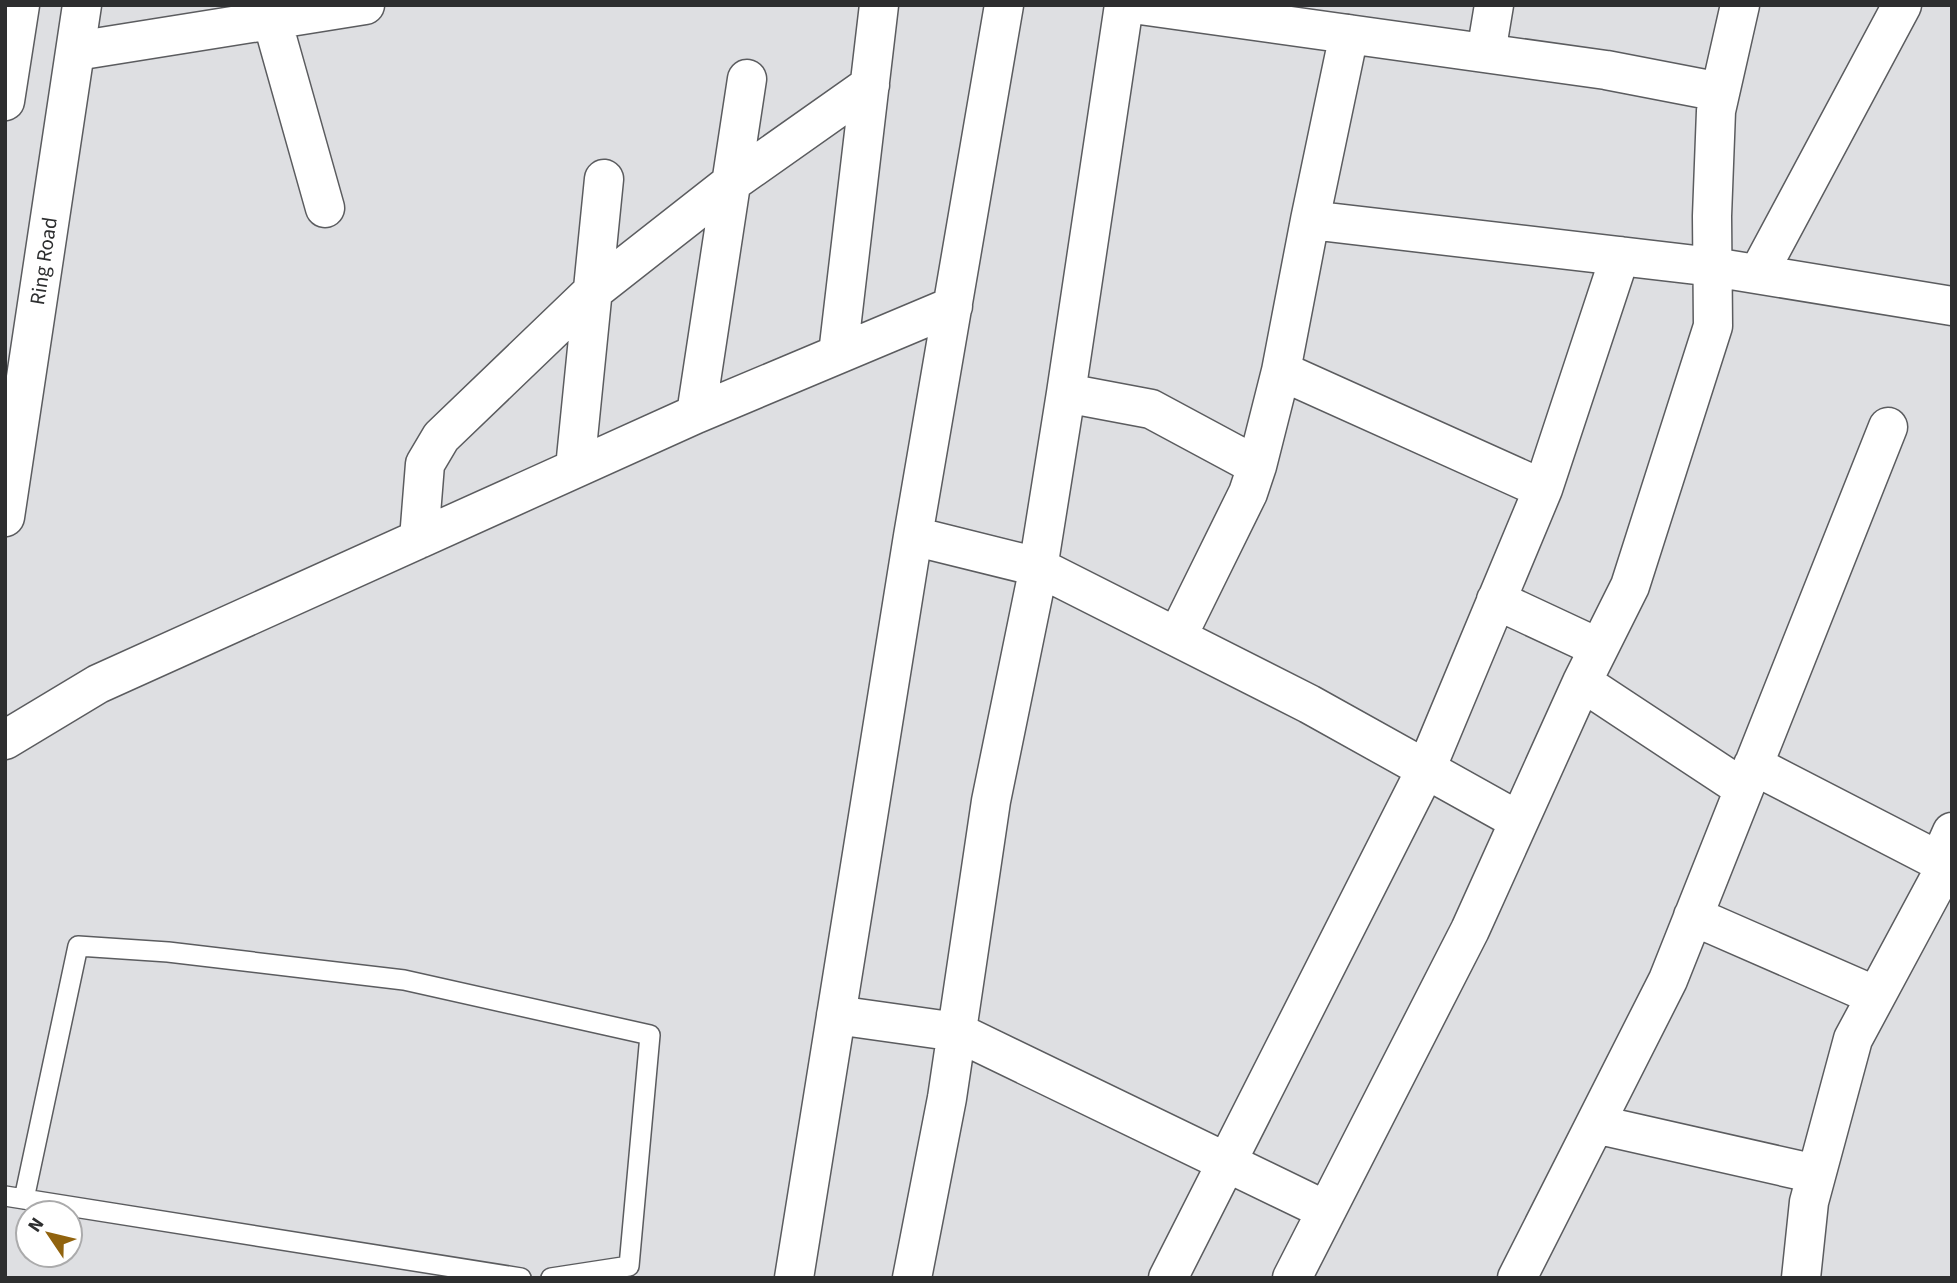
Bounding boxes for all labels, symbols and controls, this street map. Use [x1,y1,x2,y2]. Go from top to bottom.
street label: Ring Road [22,215,65,307]
north arrow [14,1199,84,1269]
text: N [22,1212,51,1238]

